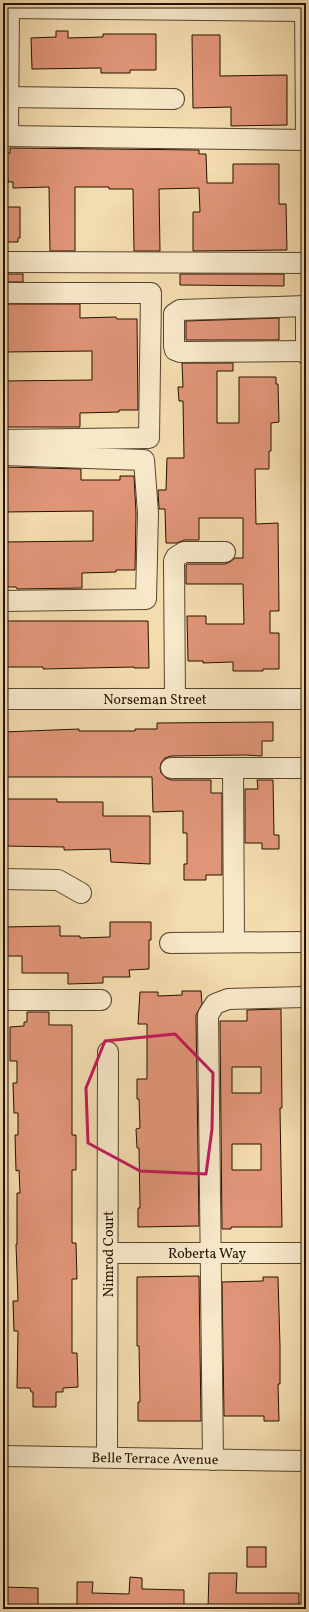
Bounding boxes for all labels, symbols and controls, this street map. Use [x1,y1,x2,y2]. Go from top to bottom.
street label: Norseman Street [103,691,207,710]
street label: Nimrod Court [100,1211,119,1297]
street label: Roberta Way [168,1245,247,1264]
street label: Belle Terrace Avenue [91,1449,219,1470]

